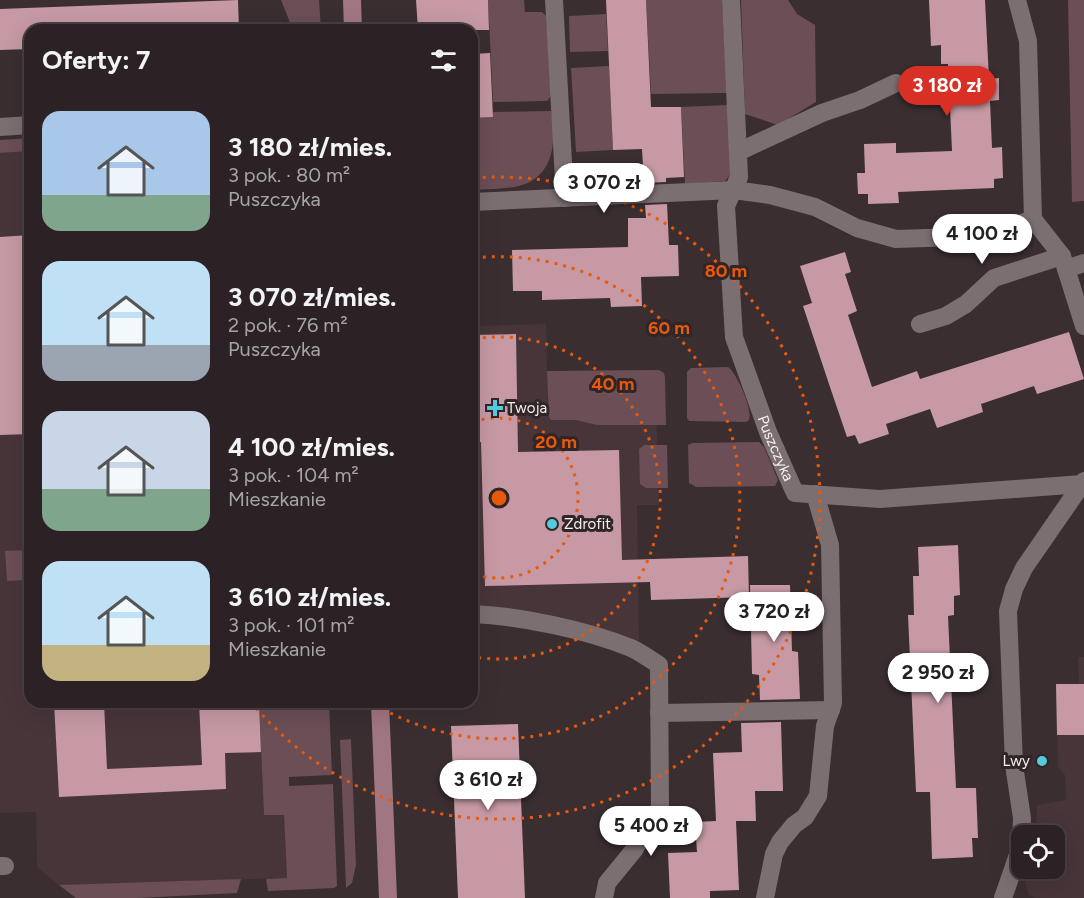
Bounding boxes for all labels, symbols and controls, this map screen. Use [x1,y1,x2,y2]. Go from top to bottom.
text: Oferty: 7 [42,44,151,76]
icon: filters [427,44,460,77]
pin: 3 180 zł [885,66,1009,117]
text: 3 180 zł [912,73,982,97]
text: 3 180 zł/mies. [228,131,392,163]
icon: home [90,135,162,207]
text: 3 pok. · 80 m² [228,163,350,187]
pin: 3 070 zł [542,163,666,214]
text: 3 070 zł [568,170,640,194]
text: Puszczyka [228,187,321,211]
pin: 4 100 zł [920,214,1044,265]
text: 4 100 zł [946,221,1018,245]
text: 80 m [705,260,747,282]
text: 3 070 zł/mies. [228,281,397,313]
icon: home [90,285,162,357]
text: 2 pok. · 76 m² [228,313,348,337]
text: 60 m [648,317,690,339]
text: Puszczyka [228,337,321,361]
text: 40 m [591,373,635,395]
place label: Twoja [507,399,547,417]
marker: Twoja [488,401,502,415]
street label: Puszczyka [754,413,798,484]
text: 4 100 zł/mies. [228,431,395,463]
text: 20 m [535,431,577,453]
icon: home [90,435,162,507]
text: 3 pok. · 104 m² [228,463,359,487]
text: Mieszkanie [228,487,326,511]
centre of rings [489,488,509,508]
place label: Zdrofit [564,515,611,533]
marker: Zdrofit [545,517,559,531]
text: 3 610 zł/mies. [228,581,391,613]
icon: home [90,585,162,657]
pin: 3 720 zł [712,592,836,643]
text: 3 720 zł [738,599,810,623]
text: 3 pok. · 101 m² [228,613,355,637]
text: Mieszkanie [228,637,326,661]
pin: 2 950 zł [876,653,1000,704]
text: 2 950 zł [902,660,974,684]
place label: Lwy [1003,752,1030,770]
marker: Lwy [1035,754,1049,768]
pin: 3 610 zł [426,760,550,811]
text: 3 610 zł [454,767,522,791]
pin: 5 400 zł [589,806,713,857]
text: 5 400 zł [614,813,688,837]
map controls [1011,825,1065,879]
button: locate [1011,825,1065,879]

